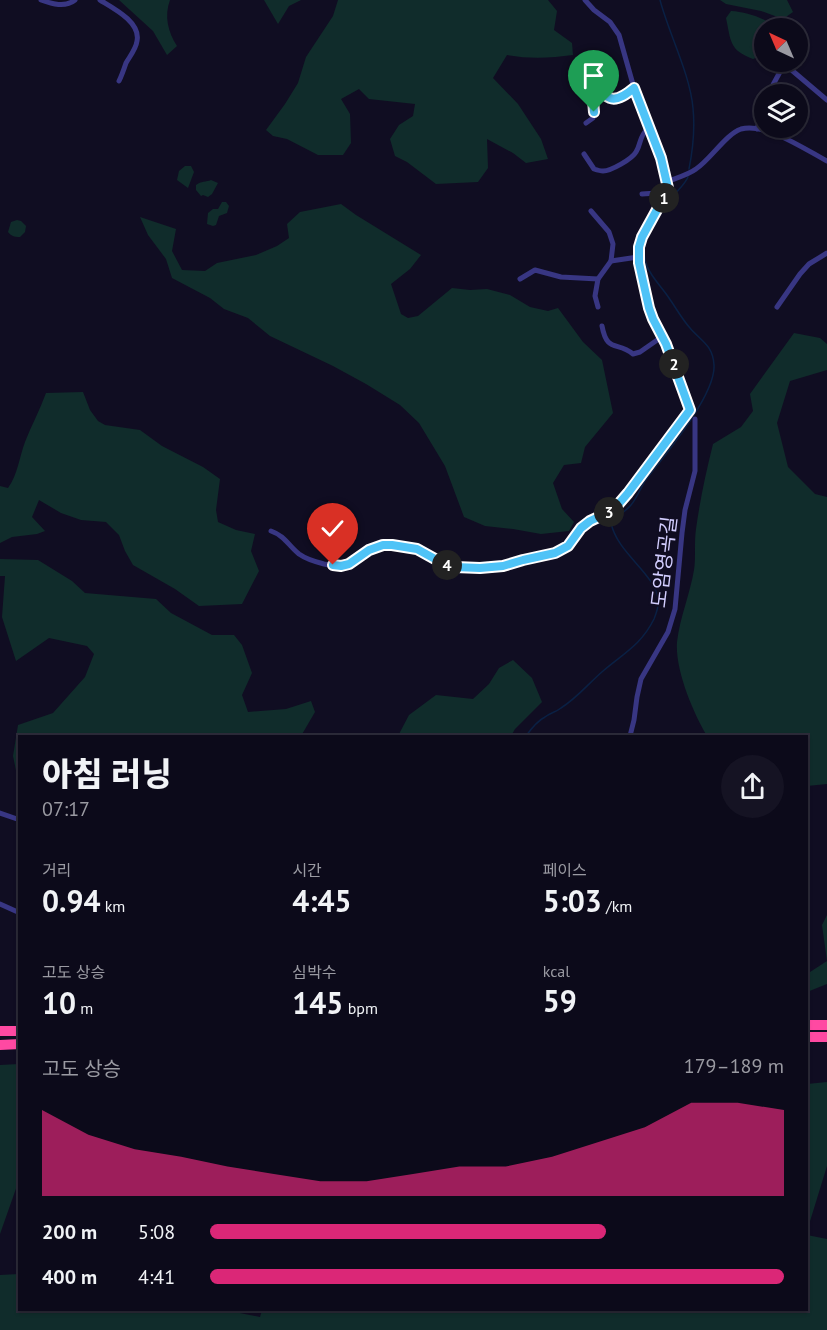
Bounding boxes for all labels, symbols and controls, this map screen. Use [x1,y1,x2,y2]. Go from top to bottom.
north arrow [754,18,808,72]
map controls [754,18,808,138]
pin [568,50,619,112]
icon: arrive [577,59,610,92]
button: layers [754,84,808,138]
pin: 1 [649,183,679,213]
text: 1 [659,188,669,208]
pin: 2 [659,349,689,379]
text: 2 [669,354,679,374]
pin: 3 [594,497,624,527]
text: 3 [604,502,614,522]
pin [307,503,358,565]
icon: check [316,512,349,545]
street label: 도암영곡길 [645,515,683,609]
pin: 4 [432,550,462,580]
text: 4 [442,555,452,575]
text: 아침 러닝 [42,752,172,795]
button: share [721,755,784,818]
text: 07:17 [42,796,90,822]
text: 거리 [42,860,71,880]
text: 시간 [292,860,322,880]
text: 페이스 [543,860,587,880]
text: 0.94 [42,881,100,920]
text: 4:45 [292,881,351,920]
text: 5:03 [543,881,602,920]
text: km [100,896,125,916]
text: /km [602,896,632,916]
text: kcal [543,961,570,981]
text: 고도 상승 [42,962,105,982]
text: 심박수 [292,962,337,982]
text: 59 [543,981,577,1020]
text: 10 [42,983,76,1022]
text: 145 [292,983,343,1022]
text: m [76,998,93,1018]
text: bpm [343,998,378,1018]
text: 179–189 m [684,1053,784,1079]
text: 고도 상승 [42,1056,121,1082]
text: 200 m [42,1219,97,1245]
text: 5:08 [138,1219,175,1245]
text: 400 m [42,1264,97,1290]
text: 4:41 [138,1264,175,1290]

